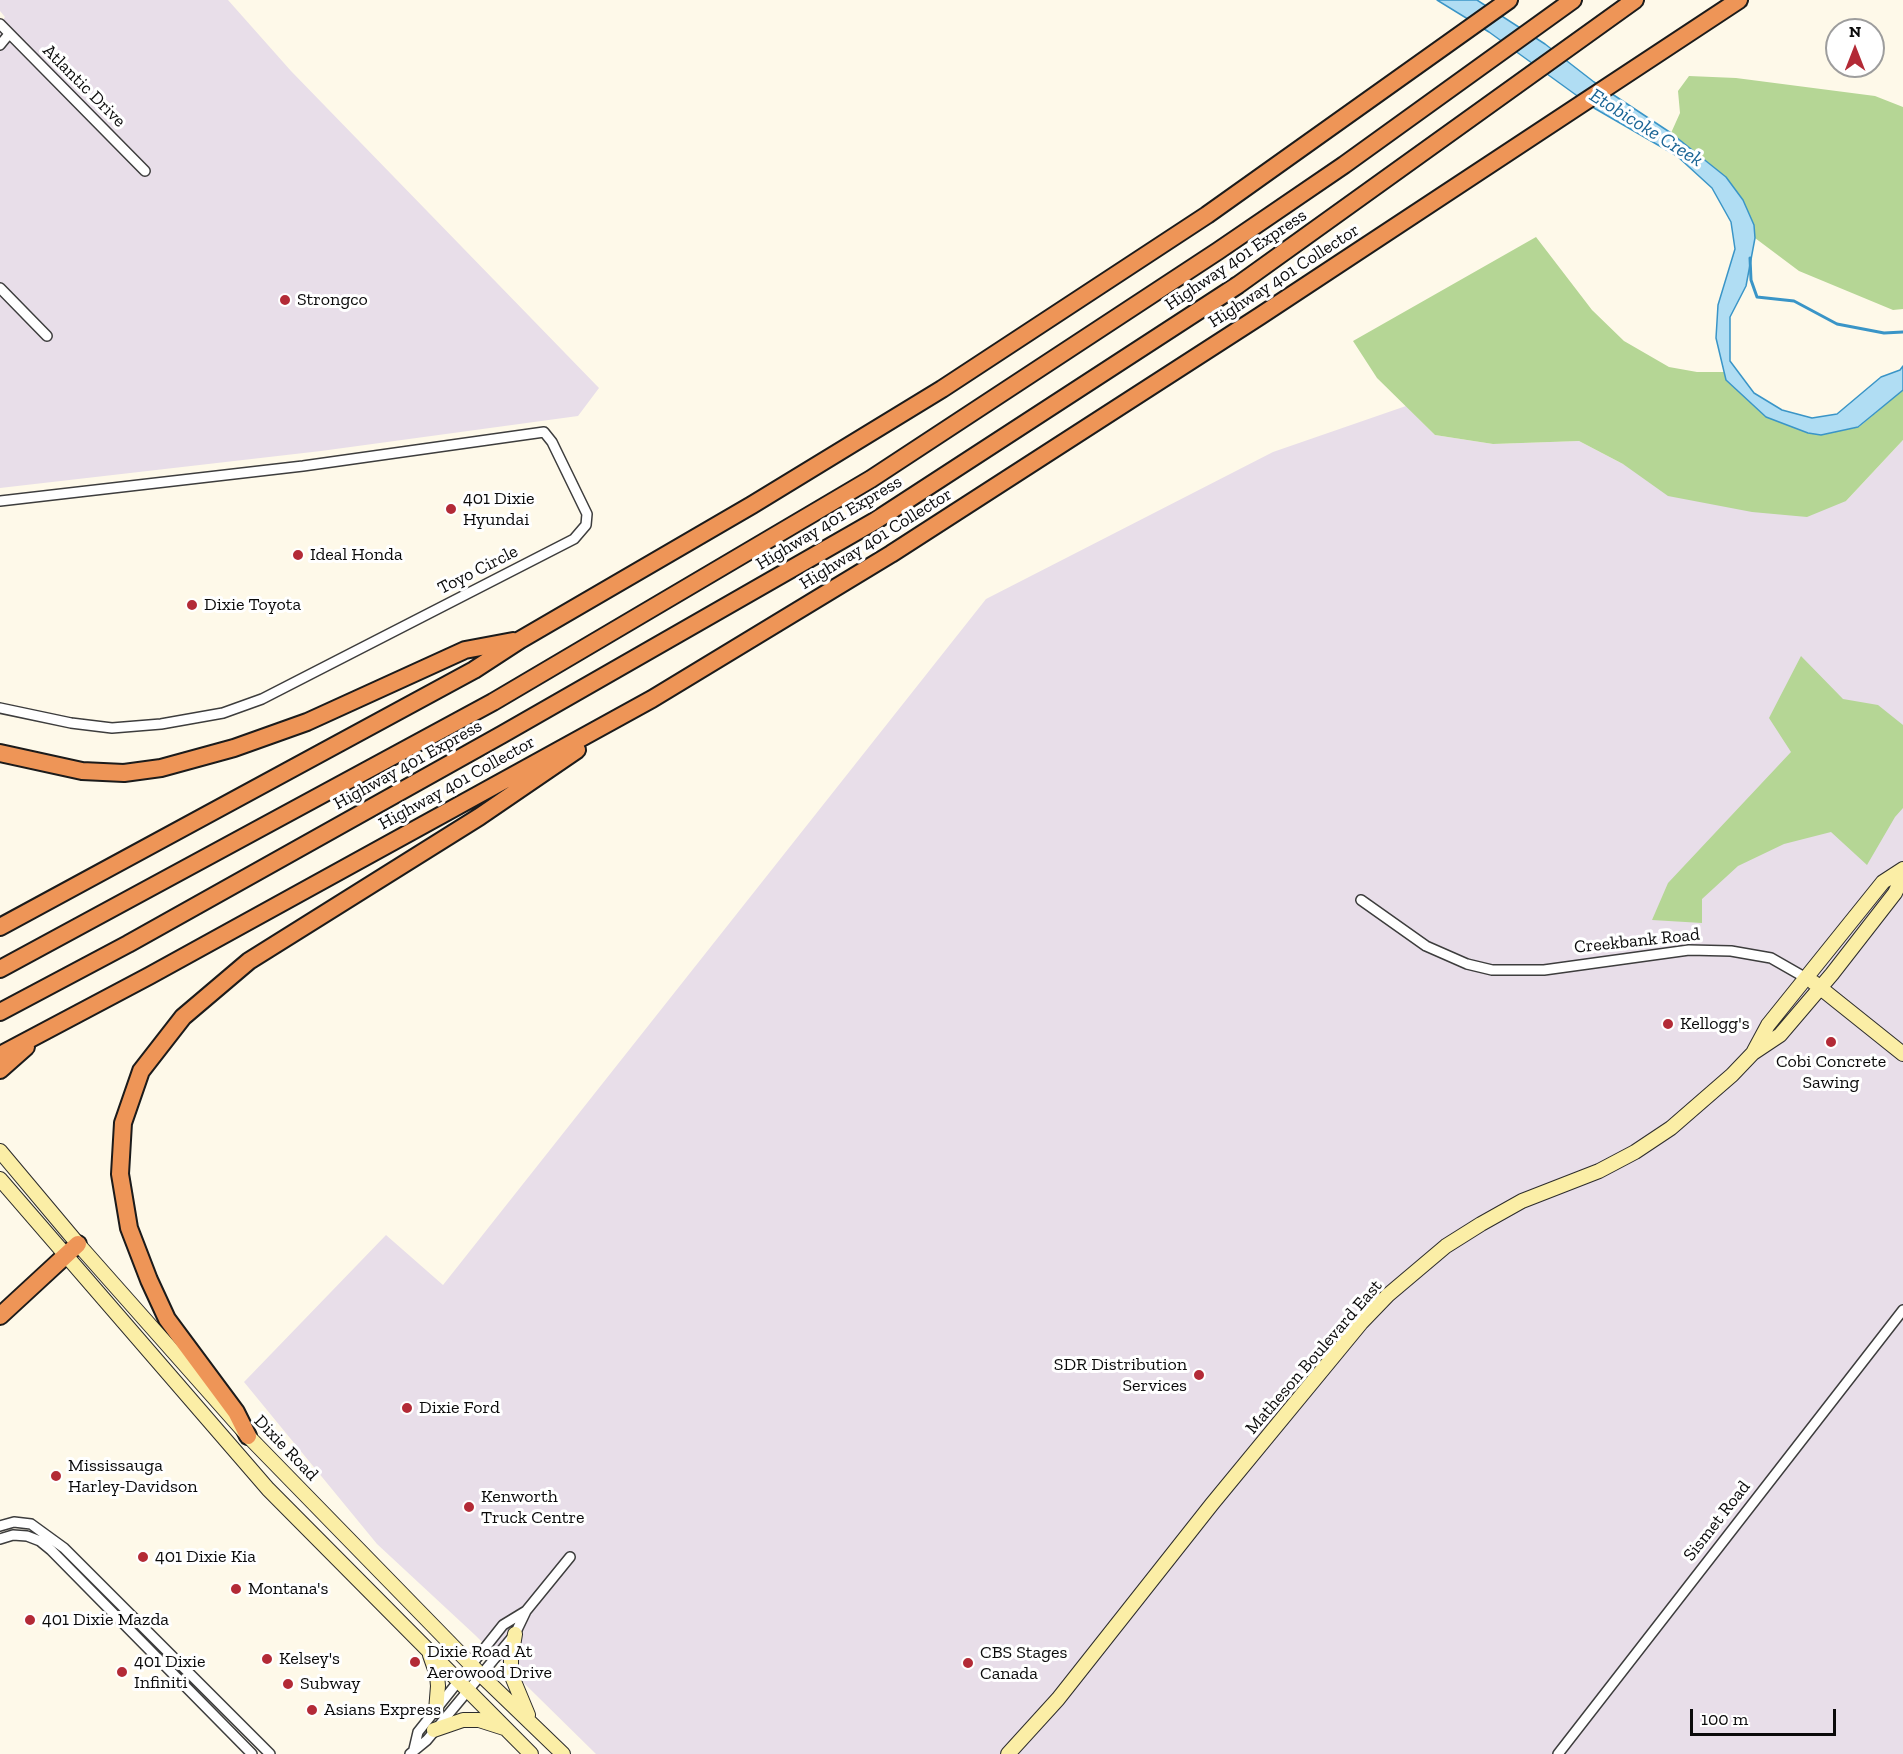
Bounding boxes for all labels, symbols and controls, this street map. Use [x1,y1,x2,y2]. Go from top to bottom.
north arrow [1825,18,1885,78]
text: N [1849,22,1861,41]
street label: Atlantic Drive [38,40,130,132]
water label: Etobicoke Creek [1585,84,1707,172]
street label: Highway 401 Express [1161,205,1311,315]
street label: Highway 401 Collector [1205,219,1363,333]
place label: Strongco [297,289,368,311]
marker: Strongco [278,293,292,307]
street label: Highway 401 Express [752,471,906,575]
street label: Highway 401 Collector [796,483,956,595]
place label: 401 Dixie Hyundai [463,488,535,530]
marker: 401 Dixie Hyundai [444,502,458,516]
street label: Toyo Circle [434,541,522,599]
place label: Ideal Honda [310,544,403,566]
marker: Ideal Honda [291,548,305,562]
place label: Dixie Toyota [204,594,301,616]
marker: Dixie Toyota [185,598,199,612]
street label: Highway 401 Express [330,715,486,815]
street label: Highway 401 Collector [375,731,539,835]
street label: Creekbank Road [1573,924,1701,958]
place label: Kellogg's [1680,1013,1750,1035]
marker: Kellogg's [1661,1017,1675,1031]
marker: Cobi Concrete Sawing [1824,1035,1838,1049]
place label: Cobi Concrete Sawing [1776,1051,1886,1094]
street label: Matheson Boulevard East [1241,1275,1387,1439]
place label: SDR Distribution Services [1054,1354,1187,1396]
marker: SDR Distribution Services [1192,1368,1206,1382]
place label: Dixie Ford [419,1397,500,1419]
marker: Dixie Ford [400,1401,414,1415]
street label: Dixie Road [249,1411,323,1485]
place label: Mississauga Harley-Davidson [68,1455,197,1498]
marker: Mississauga Harley-Davidson [49,1469,63,1483]
street label: Sismet Road [1679,1477,1755,1565]
place label: Kenworth Truck Centre [481,1486,584,1528]
marker: Kenworth Truck Centre [462,1500,476,1514]
place label: 401 Dixie Kia [155,1546,256,1568]
marker: 401 Dixie Kia [136,1550,150,1564]
place label: Montana's [248,1578,328,1600]
marker: Montana's [229,1582,243,1596]
place label: 401 Dixie Mazda [42,1609,169,1631]
marker: 401 Dixie Mazda [23,1613,37,1627]
place label: Dixie Road At Aerowood Drive [427,1641,552,1684]
place label: CBS Stages Canada [980,1642,1067,1684]
place label: Kelsey's [279,1648,340,1670]
place label: 401 Dixie Infiniti [134,1651,206,1694]
marker: Kelsey's [260,1652,274,1666]
marker: Dixie Road At Aerowood Drive [408,1655,422,1669]
marker: CBS Stages Canada [961,1656,975,1670]
marker: 401 Dixie Infiniti [115,1665,129,1679]
place label: Subway [300,1673,360,1695]
marker: Subway [281,1677,295,1691]
scale bar [1693,1697,1838,1735]
place label: Asians Express [324,1699,441,1721]
marker: Asians Express [305,1703,319,1717]
text: 100 m [1701,1708,1748,1730]

